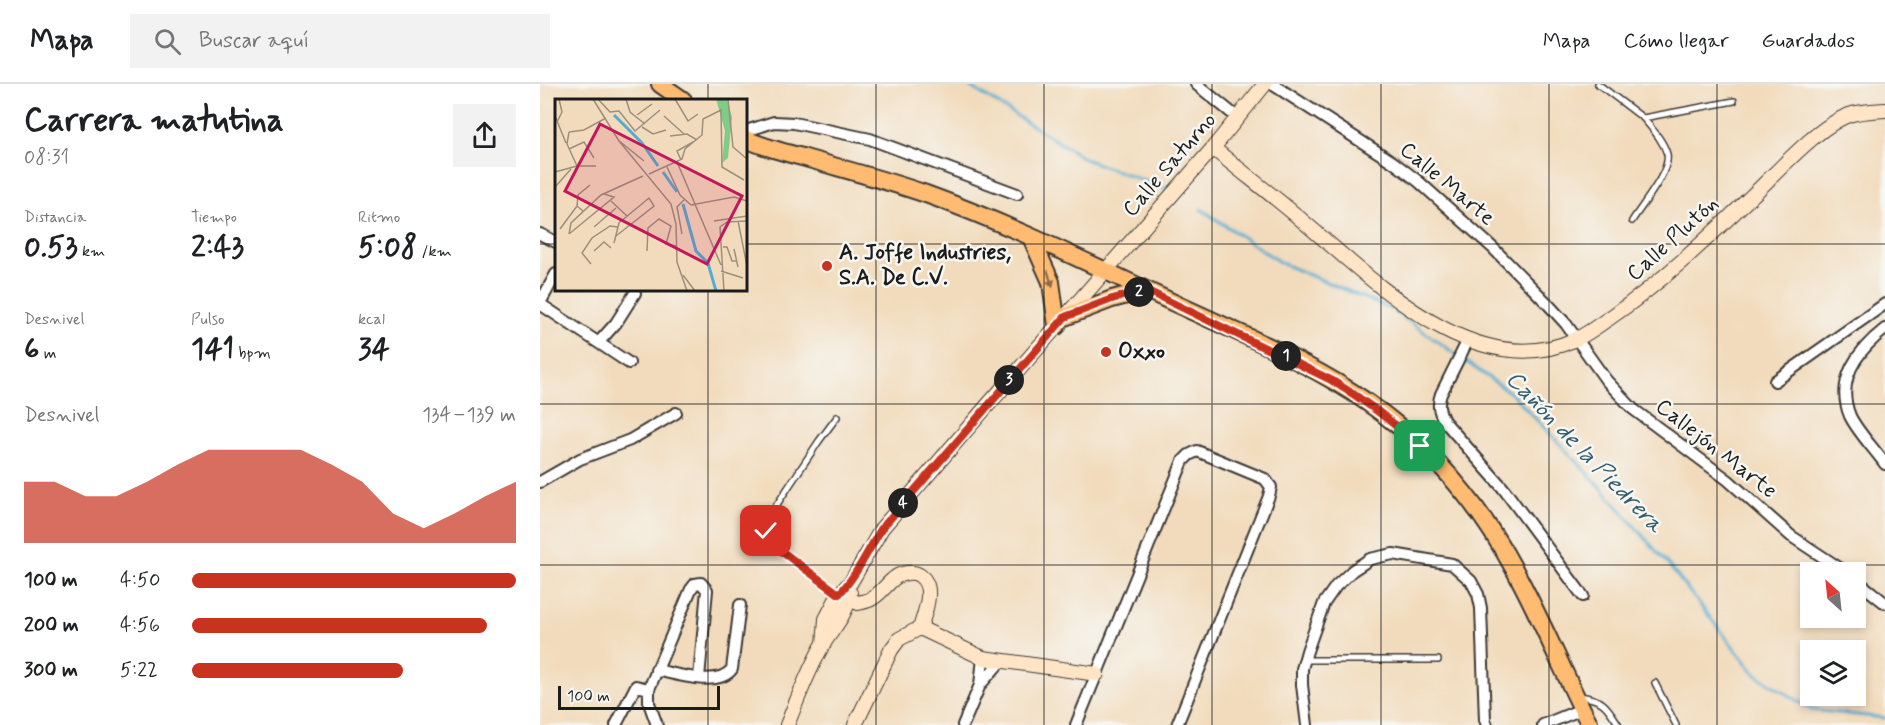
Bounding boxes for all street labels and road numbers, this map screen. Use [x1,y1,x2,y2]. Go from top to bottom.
street label: Calle Saturno [1117,107,1223,223]
street label: Calle Marte [1394,136,1501,232]
street label: Calle Plutón [1621,190,1725,288]
street label: Callejón Marte [1650,393,1782,505]

